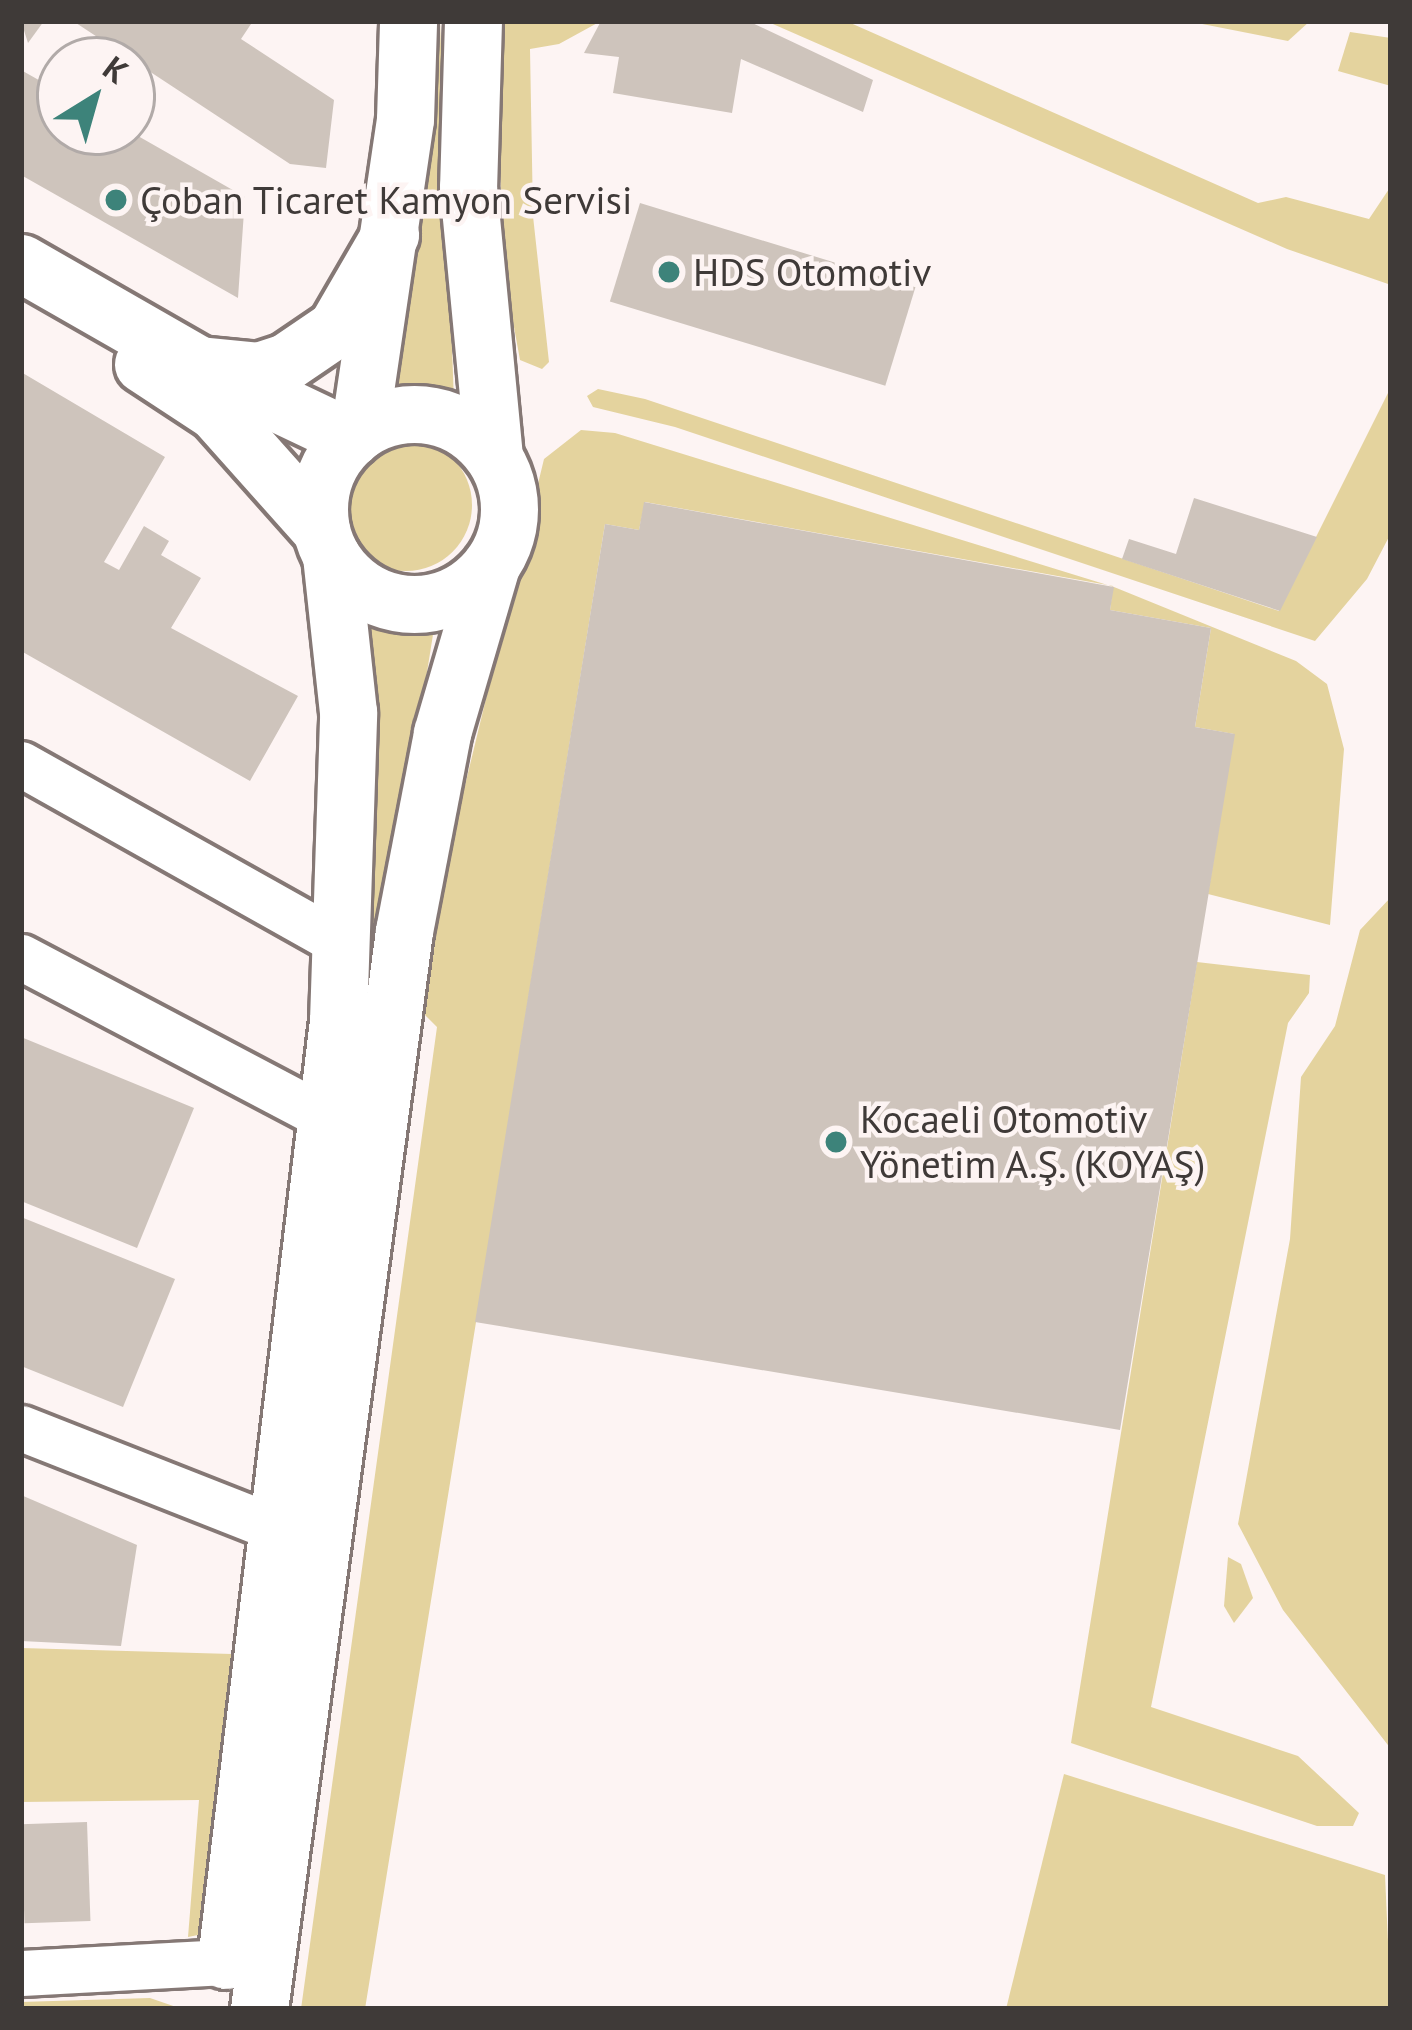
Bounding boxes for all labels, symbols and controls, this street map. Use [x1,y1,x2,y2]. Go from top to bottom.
north arrow [36,36,156,156]
text: K [95,46,137,93]
place label: Çoban Ticaret Kamyon Servisi [140,177,634,223]
marker: Çoban Ticaret Kamyon Servisi [103,187,129,213]
place label: HDS Otomotiv [693,249,931,295]
marker: HDS Otomotiv [656,259,682,285]
place label: Kocaeli Otomotiv Yönetim A.Ş. (KOYAŞ) [860,1097,1210,1188]
marker: Kocaeli Otomotiv Yönetim A.Ş. (KOYAŞ) [823,1129,849,1155]

